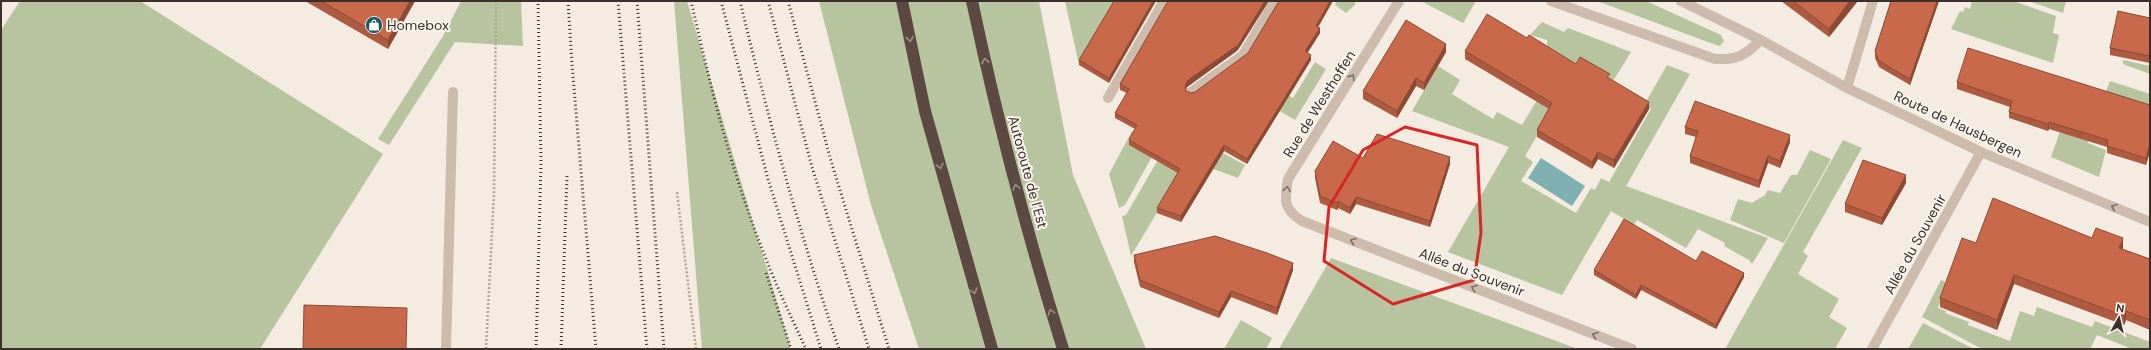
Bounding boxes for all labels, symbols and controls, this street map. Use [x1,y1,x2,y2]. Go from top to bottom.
shop icon: Homebox [364,15,384,35]
place label: Homebox [387,16,449,34]
one-way arrow [906,36,914,42]
street label: Rue de Westhoffen [1279,47,1359,161]
one-way arrow [981,57,989,64]
one-way arrow [1347,74,1354,81]
street label: Route de Hausbergen [1891,86,2025,162]
street label: Autoroute de l’Est [1004,114,1052,230]
one-way arrow [935,163,943,169]
one-way arrow [1012,183,1021,190]
one-way arrow [1282,186,1291,192]
street label: Allée du Souvenir [1880,191,1950,297]
one-way arrow [2111,204,2118,212]
one-way arrow [1350,237,1357,245]
street label: Allée du Souvenir [1417,244,1527,300]
one-way arrow [1471,284,1478,292]
one-way arrow [969,287,978,294]
north arrow [2099,298,2139,338]
text: N [2115,301,2125,316]
one-way arrow [1048,308,1056,315]
one-way arrow [1592,331,1599,339]

